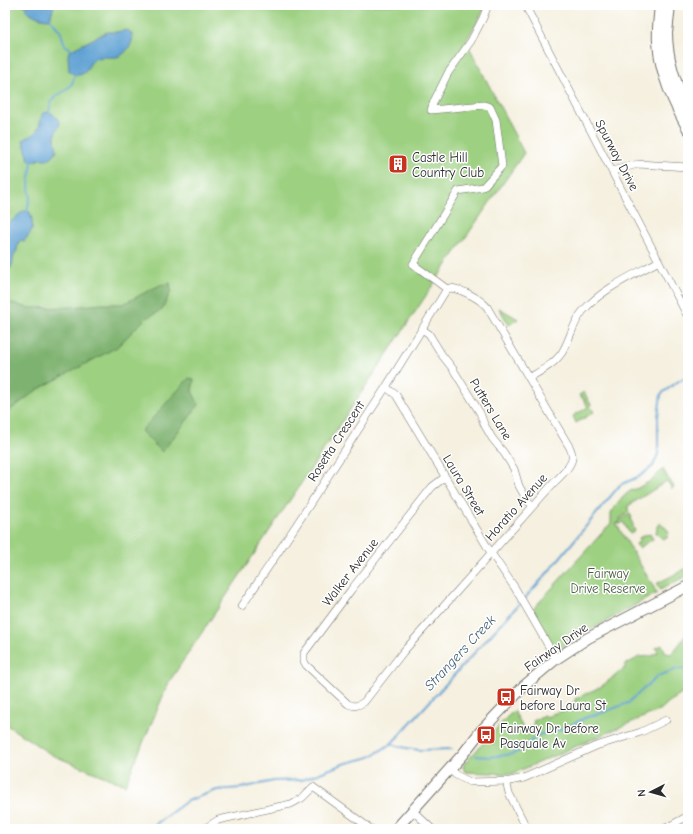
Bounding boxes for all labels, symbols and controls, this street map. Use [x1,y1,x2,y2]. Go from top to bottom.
street label: Spurway Drive [592,117,642,193]
place label: Castle Hill Country Club [412,150,484,180]
building icon: Castle Hill Country Club [387,153,409,175]
street label: Putters Lane [467,376,515,443]
street label: Rosetta Crescent [304,397,368,484]
street label: Laura Street [440,452,489,519]
street label: Horatio Avenue [482,470,550,544]
street label: Walker Avenue [319,535,381,609]
park label: Fairway Drive Reserve [570,566,646,596]
water label: Strangers Creek [421,612,500,694]
street label: Fairway Drive [521,619,591,674]
place label: Fairway Dr before Laura St [520,683,607,713]
bus stop icon: Fairway Dr before Laura St [495,686,517,708]
place label: Fairway Dr before Pasquale Av [500,721,599,751]
bus stop icon: Fairway Dr before Pasquale Av [475,724,497,746]
north arrow [631,772,671,812]
text: N [635,789,648,797]

